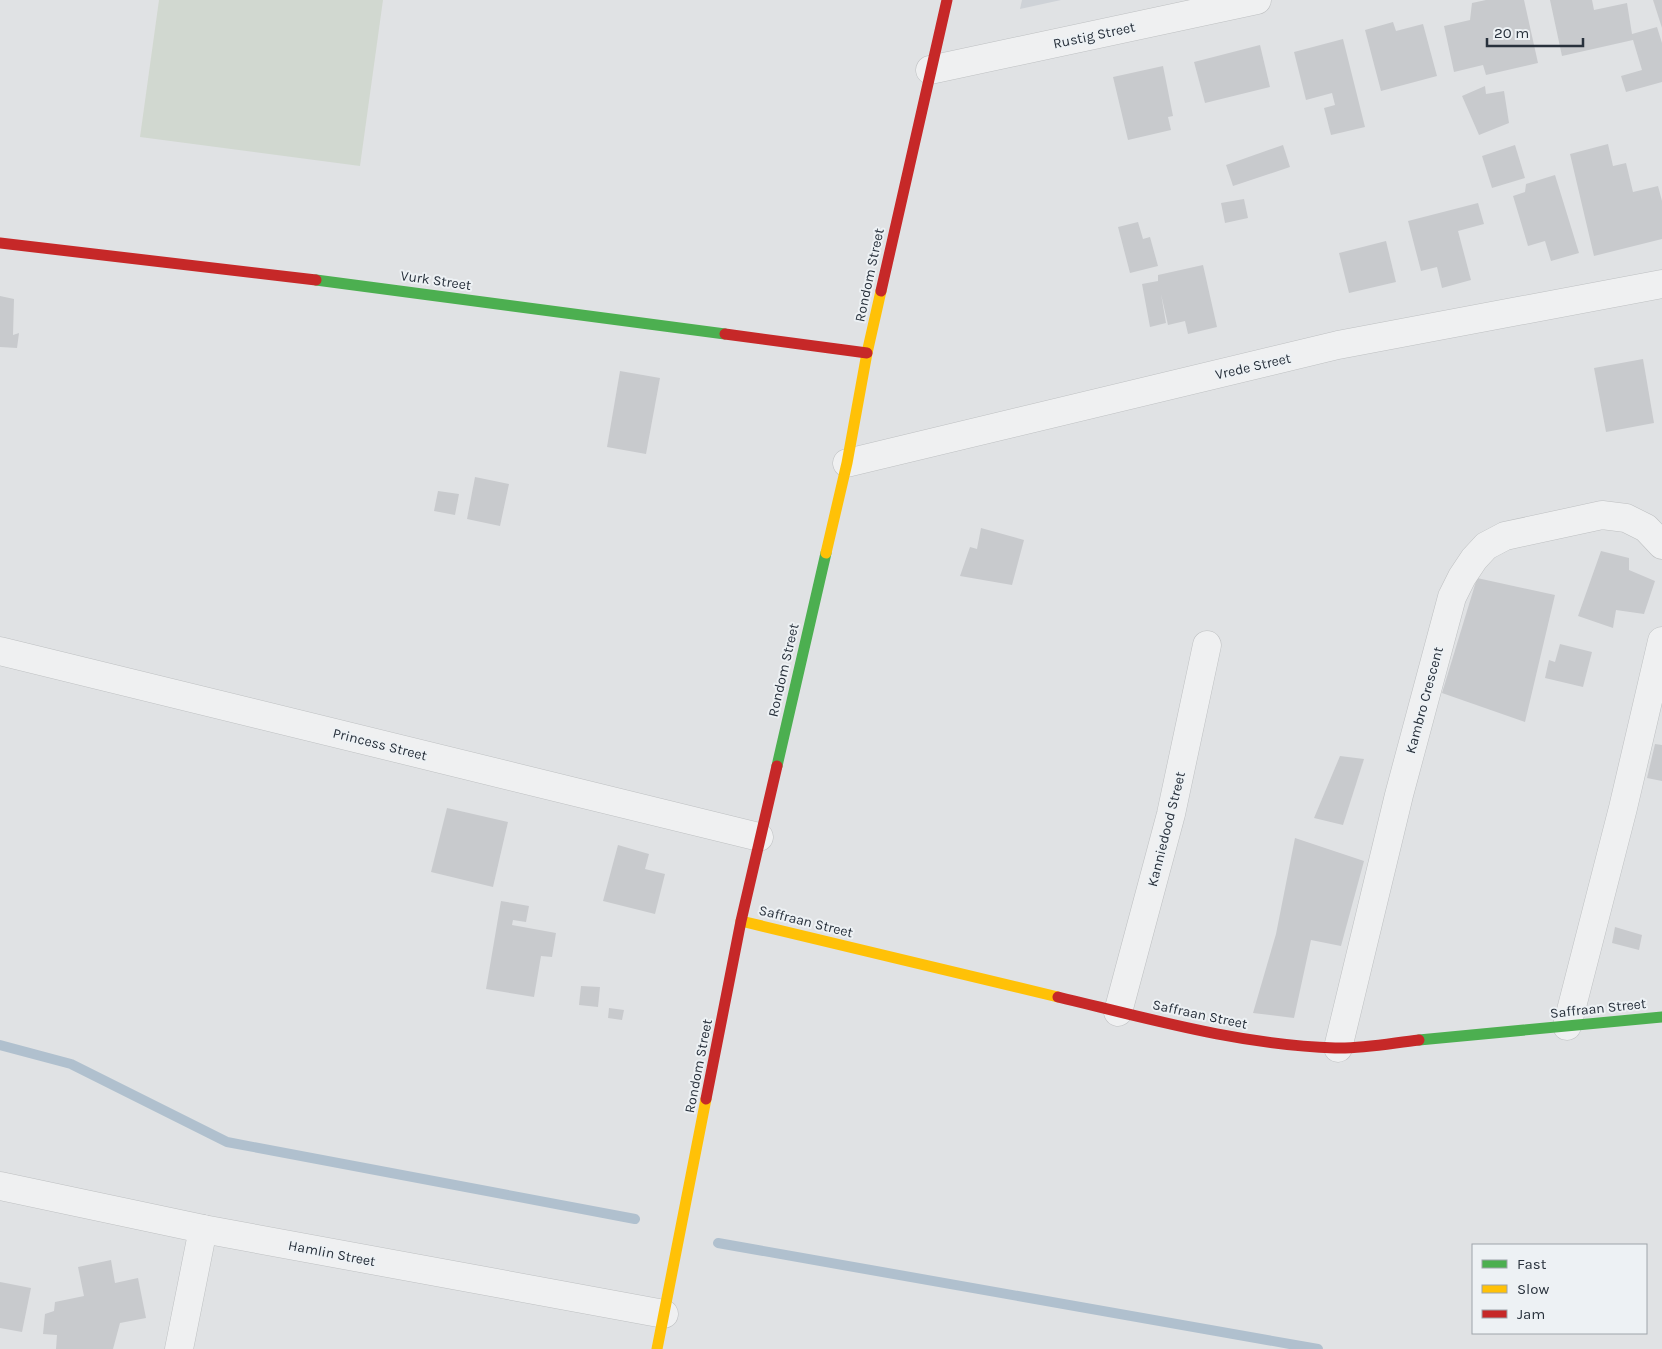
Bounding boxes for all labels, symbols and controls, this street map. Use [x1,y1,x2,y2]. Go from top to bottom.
scale bar [1487,15,1583,47]
street label: Rustig Street [1051,18,1137,52]
text: 20 m [1494,24,1529,42]
street label: Rondom Street [851,227,888,324]
street label: Vurk Street [400,267,472,294]
street label: Vrede Street [1214,350,1293,383]
street label: Rondom Street [764,622,803,719]
street label: Kambro Crescent [1402,645,1447,755]
street label: Princess Street [331,725,429,764]
street label: Kanniedood Street [1144,770,1189,888]
street label: Saffraan Street [757,902,855,941]
street label: Saffraan Street [1549,995,1647,1022]
street label: Saffraan Street [1151,996,1249,1033]
street label: Rondom Street [681,1018,716,1115]
street label: Hamlin Street [287,1237,377,1270]
legend [1472,1244,1647,1334]
text: Fast [1517,1255,1547,1273]
text: Slow [1517,1280,1549,1298]
text: Jam [1517,1305,1545,1323]

